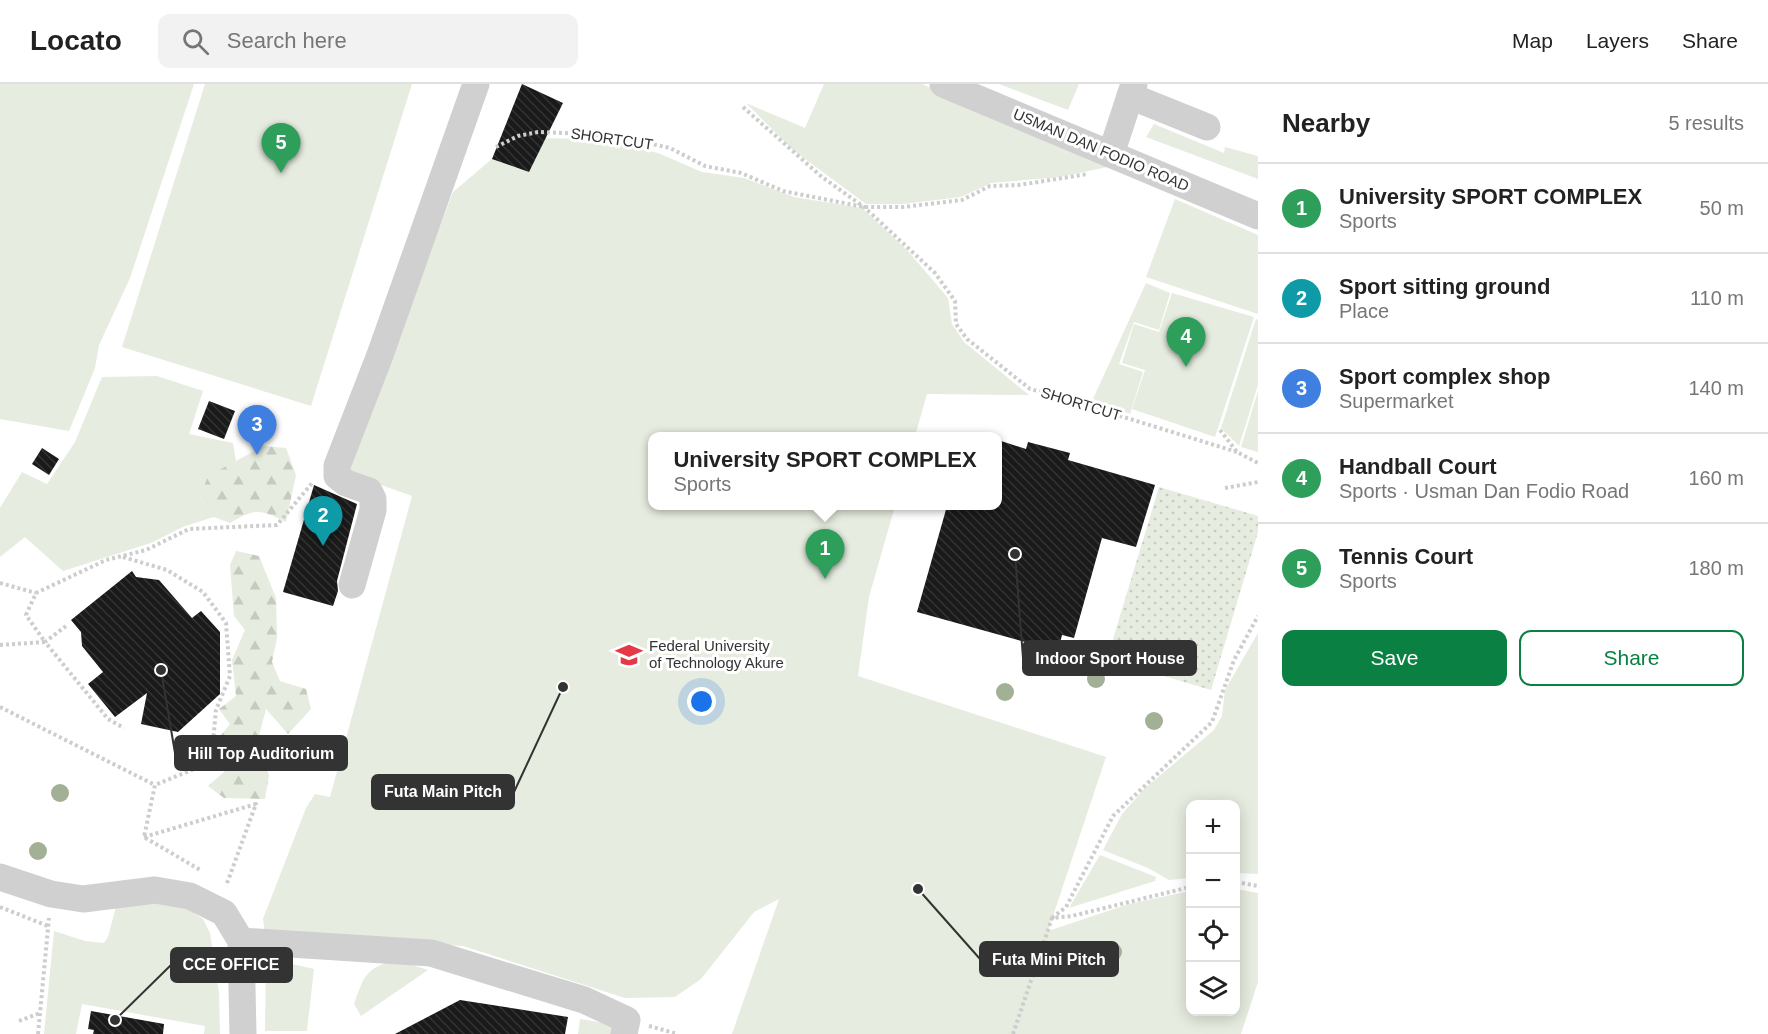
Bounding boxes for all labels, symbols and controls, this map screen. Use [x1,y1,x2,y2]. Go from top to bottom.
search box [158,14,578,68]
text: Locato [30,25,122,56]
icon: search [179,25,212,58]
text: Search here [227,28,347,53]
text: Map [1512,29,1553,52]
text: Layers [1586,29,1649,52]
text: Share [1682,29,1738,52]
street label: USMAN DAN FODIO ROAD [1011,105,1192,194]
text: Nearby [1282,108,1370,138]
text: 5 results [1668,112,1744,134]
pin: 5 [262,124,300,173]
street label: SHORTCUT [570,124,654,153]
text: University SPORT COMPLEX [1339,184,1642,209]
text: 1 [1296,197,1307,219]
text: 50 m [1700,197,1744,219]
text: Sports [1339,210,1397,232]
text: Sport sitting ground [1339,274,1550,299]
text: 2 [1296,287,1307,309]
text: 110 m [1690,287,1744,309]
text: Place [1339,300,1389,322]
pin: 4 [1166,318,1206,367]
text: Sport complex shop [1339,364,1550,389]
text: 3 [1296,377,1307,399]
text: 140 m [1688,377,1744,399]
street label: SHORTCUT [1039,383,1123,424]
text: Supermarket [1339,390,1454,412]
pin: 3 [238,406,276,455]
popup [648,432,1002,510]
text: University SPORT COMPLEX [673,447,977,472]
text: Handball Court [1339,454,1497,479]
text: 4 [1296,467,1307,489]
text: 160 m [1688,467,1744,489]
text: Sports [673,473,731,495]
text: Sports · Usman Dan Fodio Road [1339,480,1629,502]
pin: 2 [304,496,342,546]
pin: 1 [806,530,844,579]
text: Tennis Court [1339,544,1473,569]
text: 5 [1296,557,1307,579]
text: 180 m [1688,557,1744,579]
text: Sports [1339,570,1397,592]
button: Save [1282,630,1507,686]
button: Share [1519,630,1744,686]
place label: Federal University of Technology Akure [649,637,784,671]
school or university icon: Federal University of Technology Akure [614,640,644,670]
callout: Indoor Sport House [1023,641,1196,675]
text: Indoor Sport House [1035,650,1185,667]
your location [687,687,716,716]
callout: Hill Top Auditorium [175,736,347,770]
text: Hill Top Auditorium [188,745,334,762]
callout: Futa Main Pitch [372,775,514,809]
text: Futa Main Pitch [384,783,502,800]
map controls [1186,800,1240,1016]
button: + [1186,800,1240,854]
button: − [1186,854,1240,908]
button: locate [1186,908,1240,962]
callout: Futa Mini Pitch [980,942,1118,976]
callout: CCE OFFICE [171,948,292,982]
text: Futa Mini Pitch [992,951,1106,968]
text: CCE OFFICE [183,956,280,973]
button: layers [1186,962,1240,1016]

